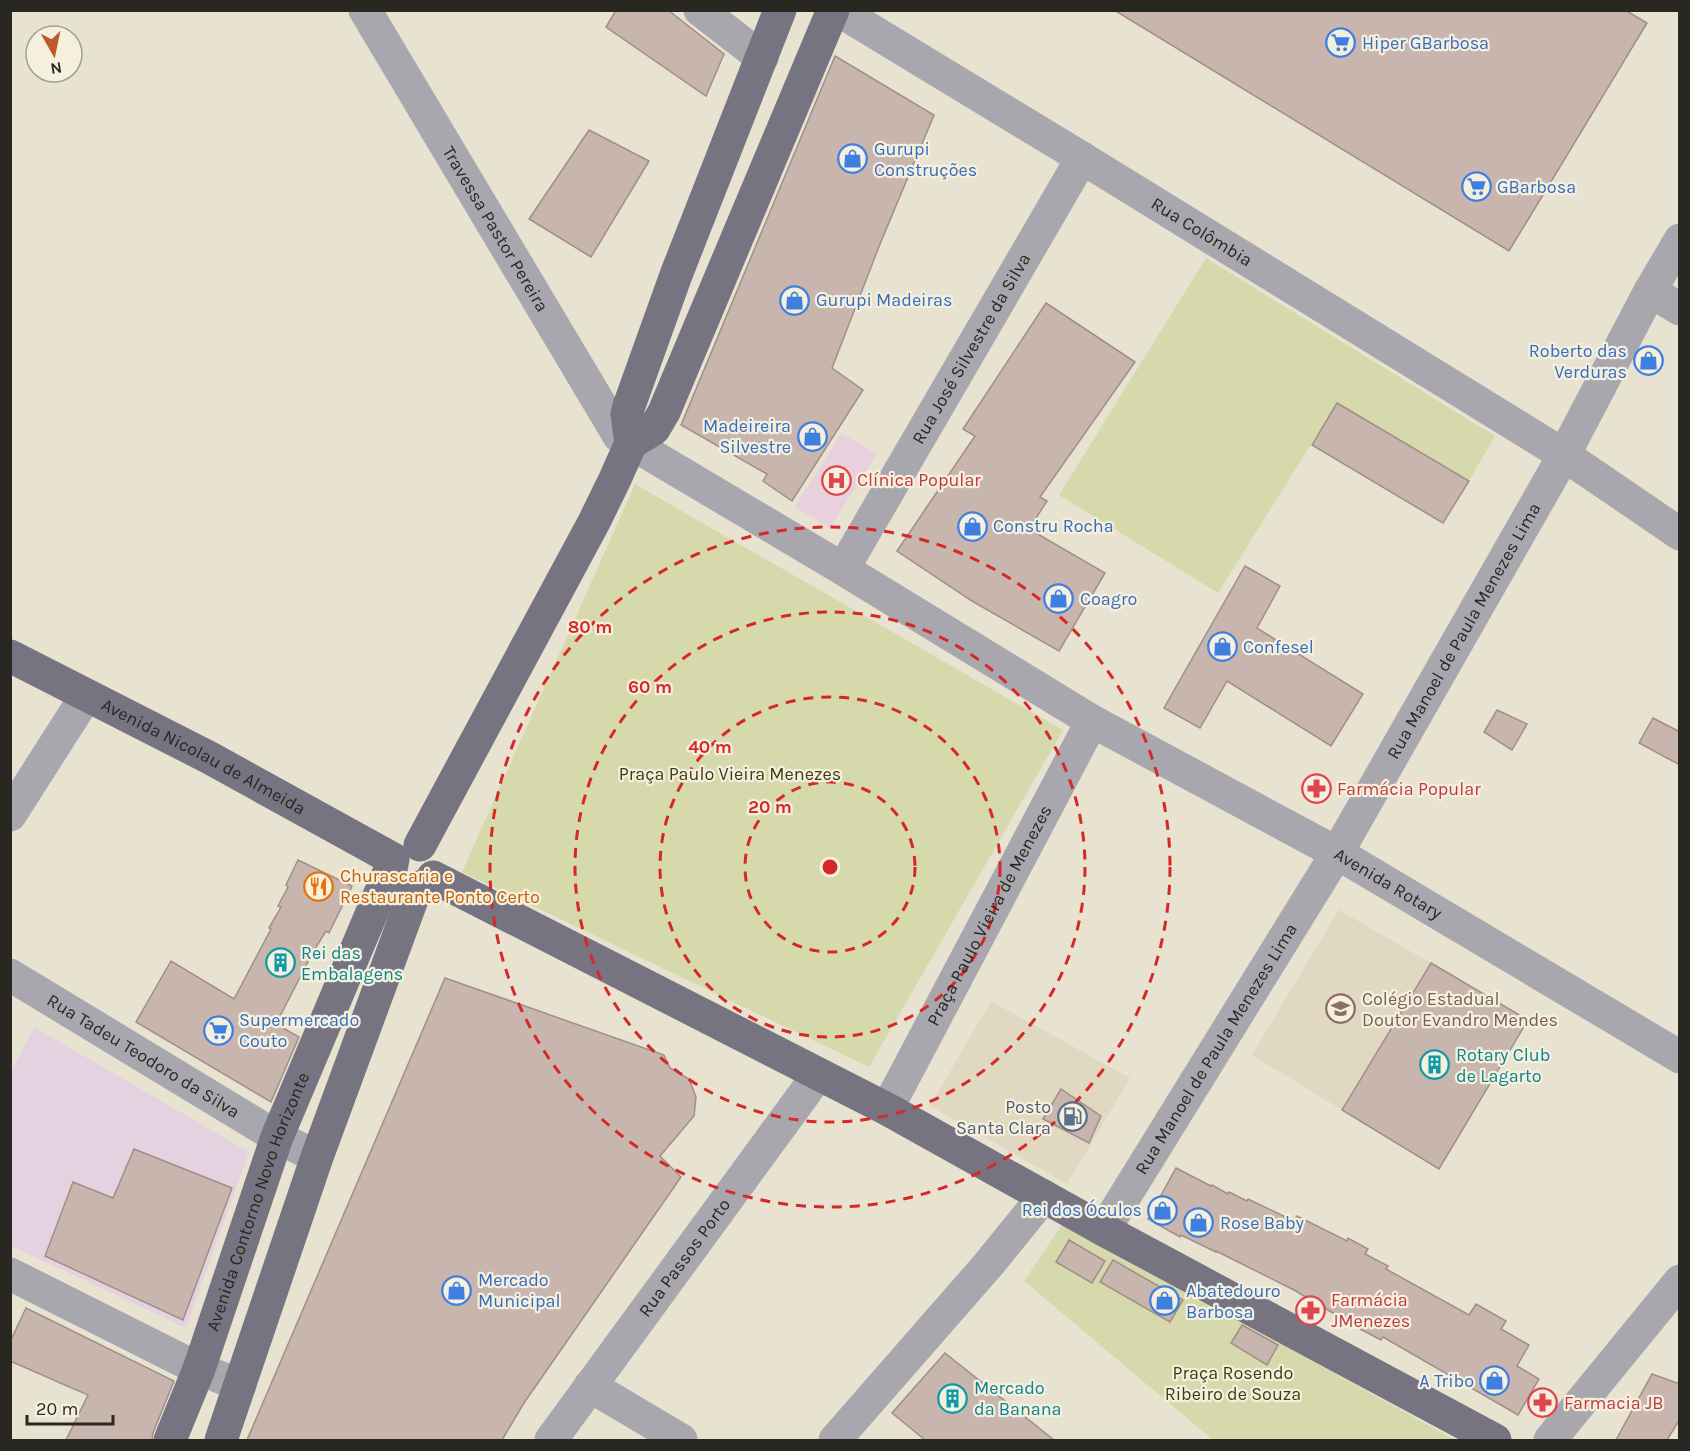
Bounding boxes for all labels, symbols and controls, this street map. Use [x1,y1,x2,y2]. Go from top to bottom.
north arrow [24,24,84,84]
supermarket icon: Hiper GBarbosa [1325,27,1357,59]
place label: Hiper GBarbosa [1362,32,1489,54]
text: N [49,58,63,79]
place label: Gurupi Construções [874,138,977,181]
street label: Travessa Pastor Pereira [438,142,553,316]
shop icon: Gurupi Construções [837,143,869,175]
supermarket icon: GBarbosa [1460,171,1492,203]
place label: GBarbosa [1497,176,1576,198]
street label: Rua Colômbia [1147,192,1256,271]
street label: Rua José Silvestre da Silva [907,249,1035,448]
shop icon: Gurupi Madeiras [779,284,811,316]
place label: Gurupi Madeiras [816,289,952,311]
place label: Roberto das Verduras [1529,340,1627,383]
shop icon: Roberto das Verduras [1632,345,1664,377]
place label: Madeireira Silvestre [703,415,791,458]
shop icon: Madeireira Silvestre [796,420,828,452]
hospital icon: Clínica Popular [820,464,852,496]
place label: Clínica Popular [857,469,981,491]
street label: Rua Manoel de Paula Menezes Lima [1382,499,1546,763]
shop icon: Constru Rocha [956,510,988,542]
place label: Constru Rocha [993,515,1114,537]
shop icon: Coagro [1043,583,1075,615]
place label: Coagro [1080,588,1137,610]
text: 80 m [568,616,612,638]
shop icon: Confesel [1206,631,1238,663]
place label: Confesel [1243,636,1314,658]
text: 60 m [628,676,672,698]
street label: Avenida Nicolau de Almeida [98,693,309,820]
text: 40 m [688,736,732,758]
park label: Praça Paulo Vieira Menezes [619,763,841,785]
pharmacy icon: Farmácia Popular [1300,773,1332,805]
place label: Farmácia Popular [1337,778,1481,800]
text: 20 m [748,796,792,818]
street label: Praça Paulo Vieira de Menezes [922,801,1057,1030]
street label: Avenida Rotary [1330,843,1447,924]
centre of rings [820,857,840,877]
place label: Churascaria e Restaurante Ponto Certo [340,865,540,908]
restaurant icon: Churascaria e Restaurante Ponto Certo [303,870,335,902]
street label: Rua Manoel de Paula Menezes Lima [1130,919,1302,1179]
place label: Rei das Embalagens [301,942,403,985]
building icon: Rei das Embalagens [264,947,296,979]
place label: Colégio Estadual Doutor Evandro Mendes [1362,988,1558,1031]
street label: Rua Tadeu Teodoro da Silva [43,989,244,1123]
school or university icon: Colégio Estadual Doutor Evandro Mendes [1325,993,1357,1025]
place label: Supermercado Couto [239,1009,359,1052]
supermarket icon: Supermercado Couto [202,1014,234,1046]
place label: Rotary Club de Lagarto [1456,1044,1550,1087]
building icon: Rotary Club de Lagarto [1419,1049,1451,1081]
street label: Avenida Contorno Novo Horizonte [201,1069,314,1334]
place label: Posto Santa Clara [956,1096,1051,1139]
fuel station icon: Posto Santa Clara [1056,1101,1088,1133]
street label: Rua Passos Porto [634,1194,735,1321]
shop icon: Rei dos Óculos [1147,1194,1179,1226]
place label: Rei dos Óculos [1022,1198,1142,1221]
shop icon: Rose Baby [1183,1207,1215,1239]
place label: Rose Baby [1220,1212,1305,1234]
place label: Mercado Municipal [478,1269,561,1312]
shop icon: Mercado Municipal [441,1274,473,1306]
place label: Abatedouro Barbosa [1186,1280,1281,1323]
shop icon: Abatedouro Barbosa [1149,1285,1181,1317]
place label: Farmácia JMenezes [1331,1289,1410,1332]
pharmacy icon: Farmácia JMenezes [1294,1294,1326,1326]
park label: Praça Rosendo Ribeiro de Souza [1165,1362,1301,1405]
shop icon: A Tribo [1479,1365,1511,1397]
place label: A Tribo [1419,1370,1474,1392]
place label: Mercado da Banana [974,1377,1062,1420]
building icon: Mercado da Banana [937,1382,969,1414]
pharmacy icon: Farmacia JB [1527,1387,1559,1419]
scale bar [27,1388,112,1426]
place label: Farmacia JB [1564,1392,1663,1414]
text: 20 m [36,1398,78,1420]

